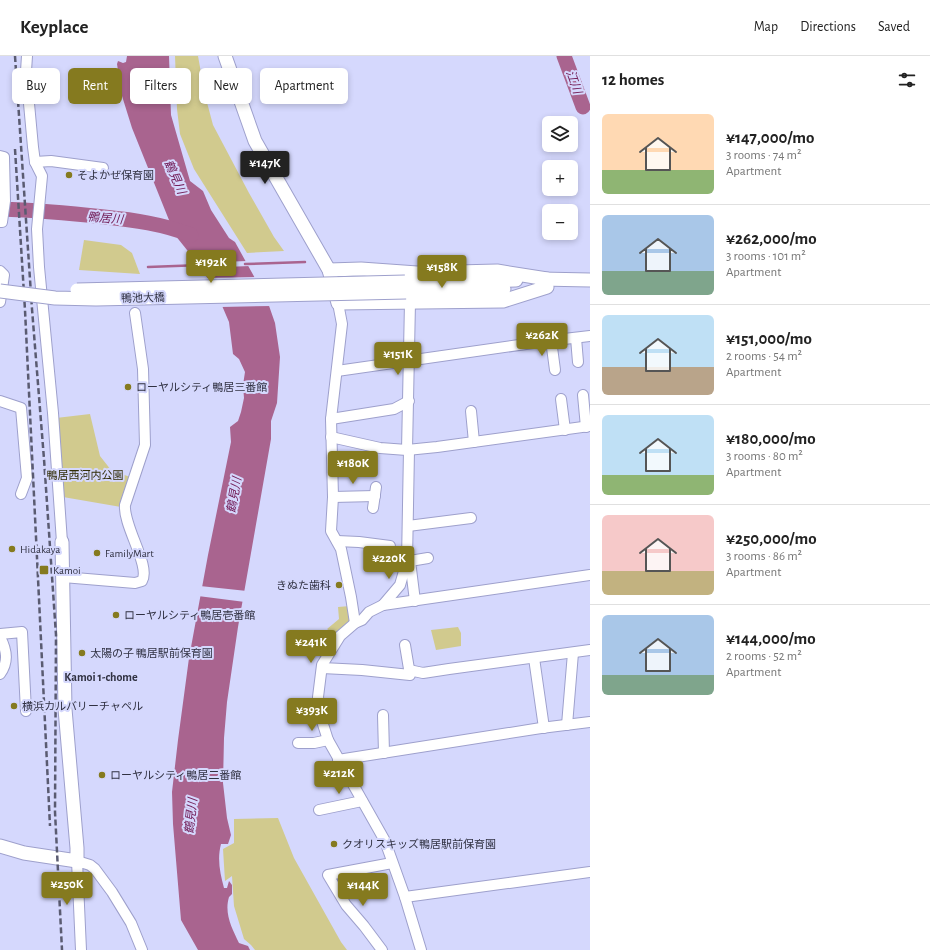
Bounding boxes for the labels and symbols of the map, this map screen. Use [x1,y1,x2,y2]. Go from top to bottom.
water label: 江川 [564,69,584,97]
pin: ¥147K [237,151,293,185]
water label: 鶴見川 [162,158,190,198]
place label: そよかぜ保育園 [77,169,154,181]
marker: そよかぜ保育園 [64,170,74,180]
water label: 鴨居川 [87,209,126,226]
pin: ¥192K [183,250,239,284]
pin: ¥158K [414,255,470,289]
street label: 鴨池大橋 [121,291,165,304]
pin: ¥262K [514,323,570,357]
pin: ¥151K [370,342,426,376]
place label: ローヤルシティ鴨居三番館 [136,381,267,393]
marker: ローヤルシティ鴨居三番館 [123,382,133,392]
pin: ¥180K [325,451,381,485]
park label: 鴨居西河内公園 [47,469,124,481]
water label: 鶴見川 [224,474,243,514]
marker: Hidakaya [7,544,17,554]
place label: Hidakaya [20,544,60,555]
pin: ¥220K [361,546,417,580]
marker: FamilyMart [92,548,102,558]
place label: FamilyMart [105,548,154,559]
marker: Kamoi [38,564,50,576]
place label: Kamoi [53,565,81,576]
place label: きぬた歯科 [276,579,331,591]
marker: きぬた歯科 [334,580,344,590]
place label: ローヤルシティ鴨居壱番館 [124,609,255,621]
marker: ローヤルシティ鴨居壱番館 [111,610,121,620]
pin: ¥241K [283,630,339,664]
place label: 太陽の子 鴨居駅前保育園 [90,647,213,659]
marker: 太陽の子 鴨居駅前保育園 [77,648,87,658]
district label: Kamoi 1-chome [64,671,138,683]
pin: ¥393K [284,698,340,732]
place label: 横浜カルバリーチャペル [22,700,143,712]
marker: 横浜カルバリーチャペル [9,701,19,711]
pin: ¥212K [311,761,367,795]
place label: ローヤルシティ鴨居二番館 [110,769,241,781]
marker: ローヤルシティ鴨居二番館 [97,770,107,780]
water label: 鶴見川 [182,795,199,835]
place label: クオリスキッズ鴨居駅前保育園 [342,838,496,850]
marker: クオリスキッズ鴨居駅前保育園 [329,839,339,849]
pin: ¥250K [39,872,95,906]
pin: ¥144K [335,873,391,907]

